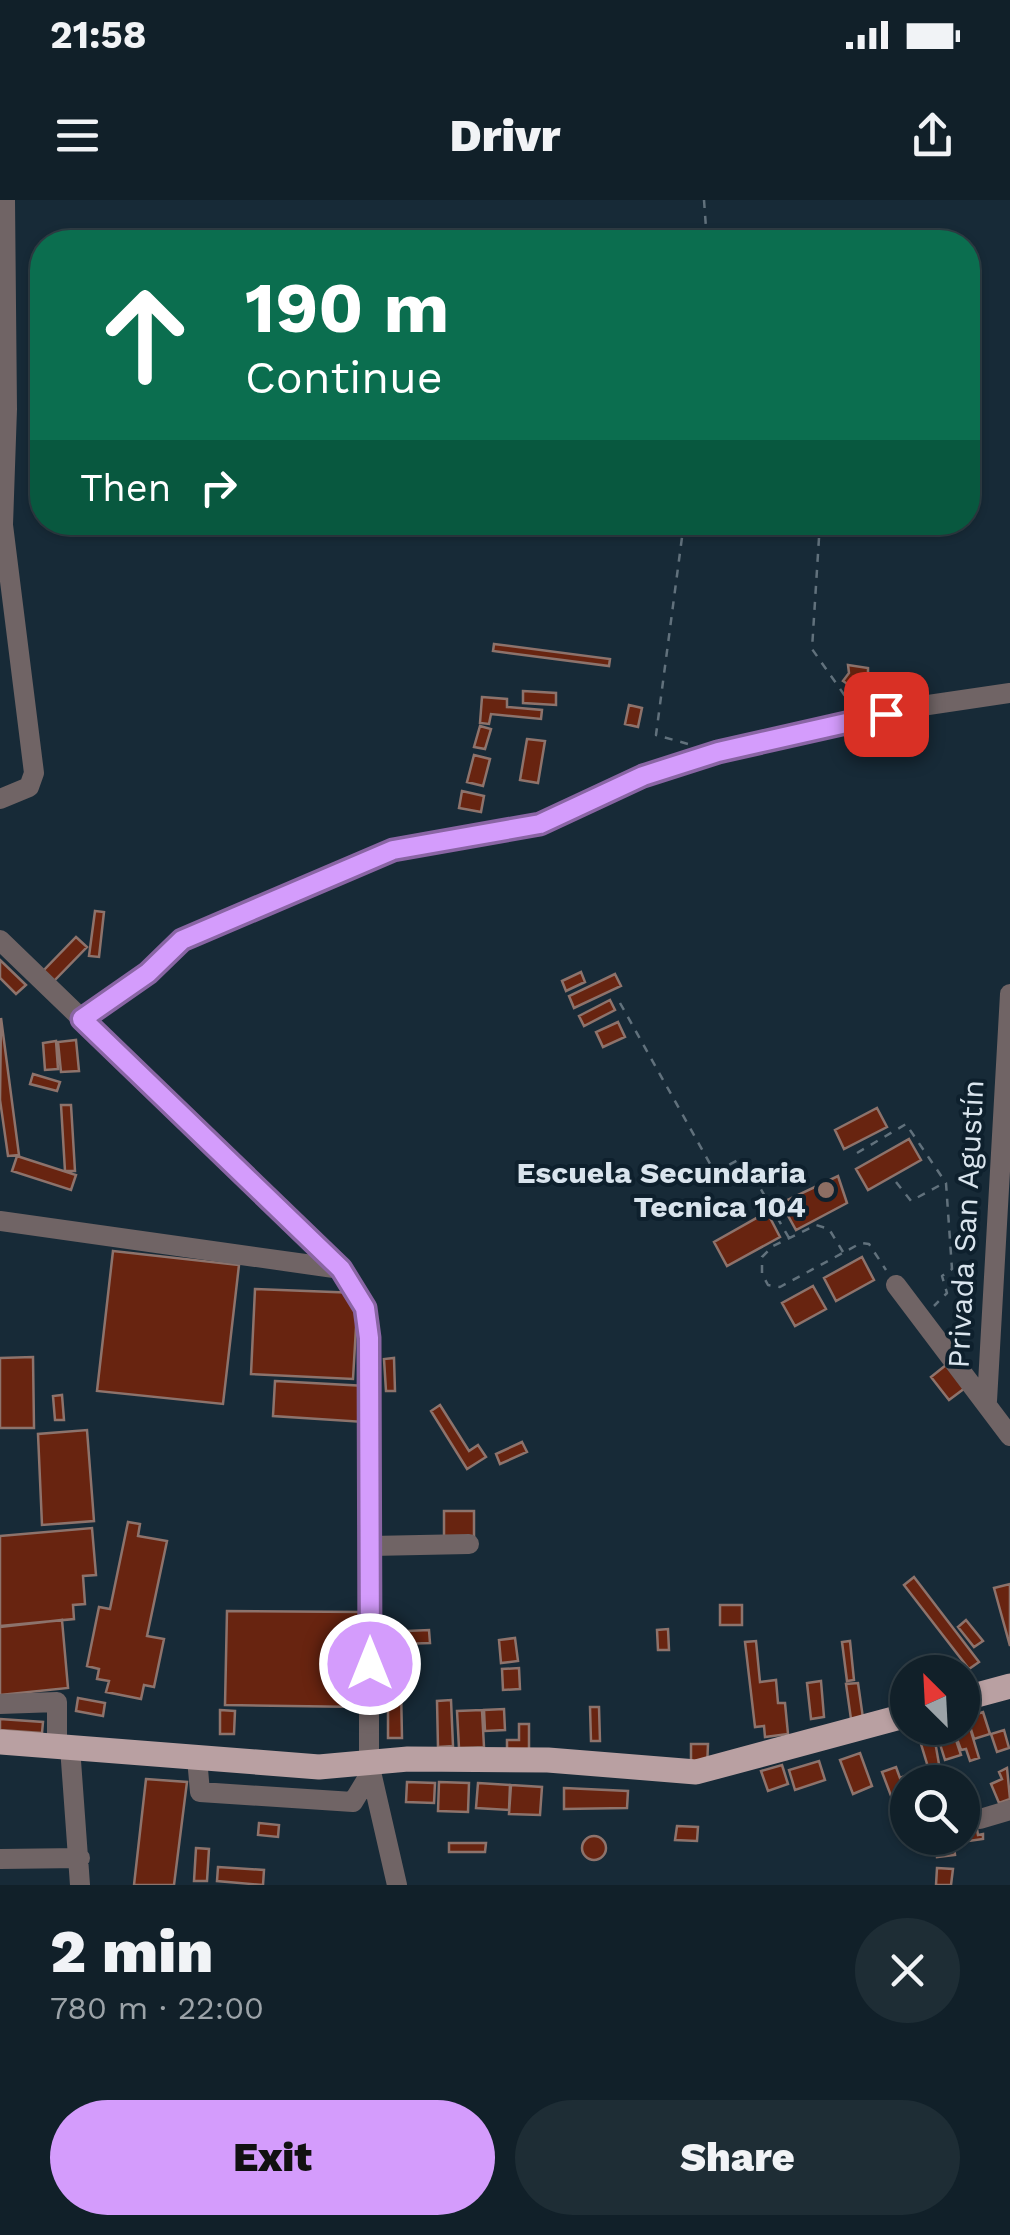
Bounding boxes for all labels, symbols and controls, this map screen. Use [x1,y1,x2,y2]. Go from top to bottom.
text: 21:58 [50,13,146,57]
icon: menu [50,108,105,163]
icon: share [905,108,960,163]
text: Drivr [450,109,560,162]
text: 190 m [245,267,449,349]
icon: ahead [80,270,210,400]
text: Continue [245,351,443,404]
icon: right [191,460,246,515]
text: Then [80,466,171,510]
pin [844,672,929,757]
icon: arrive [859,687,914,742]
street label: Privada San Agustín [940,1079,991,1369]
place label: Escuela Secundaria Tecnica 104 [516,1155,807,1224]
marker: Escuela Secundaria Tecnica 104 [815,1179,837,1201]
position arrow [318,1612,422,1716]
north arrow [890,1655,980,1745]
map controls [890,1655,980,1855]
button: search [890,1765,980,1855]
text: 2 min [50,1916,214,1987]
button: close [855,1918,960,2023]
text: 780 m · 22:00 [50,1989,264,2027]
button: Exit [50,2100,495,2215]
button: Share [515,2100,960,2215]

